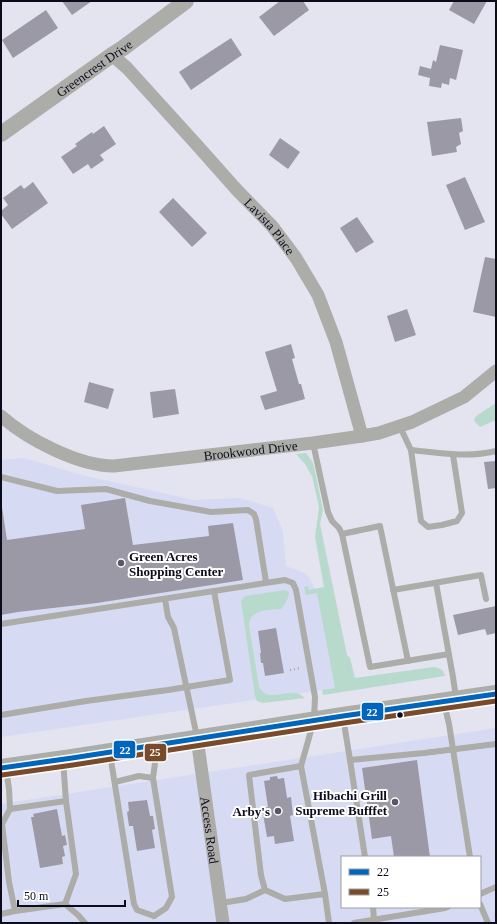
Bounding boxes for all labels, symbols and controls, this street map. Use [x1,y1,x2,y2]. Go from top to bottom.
street label: Greencrest Drive [53,36,135,100]
street label: Lavista Place [241,195,298,258]
street label: Brookwood Drive [203,437,298,463]
place label: Green Acres Shopping Center [129,549,223,579]
marker: Green Acres Shopping Center [116,558,126,568]
line badge: 22 [361,702,384,721]
text: 22 [367,706,378,718]
unlabelled marker [395,710,405,720]
line badge: 22 [113,740,136,759]
line badge: 25 [144,743,167,762]
text: 22 [120,744,131,756]
text: 25 [150,746,161,758]
place label: Hibachi Grill Supreme Bufffet [295,788,388,818]
street label: Access Road [198,796,222,865]
marker: Hibachi Grill Supreme Bufffet [390,797,400,807]
place label: Arby's [232,804,270,819]
marker: Arby's [273,806,283,816]
legend [341,856,481,908]
text: 22 [377,865,389,879]
scale bar [18,882,125,908]
text: 25 [377,885,389,899]
text: 50 m [24,889,49,903]

